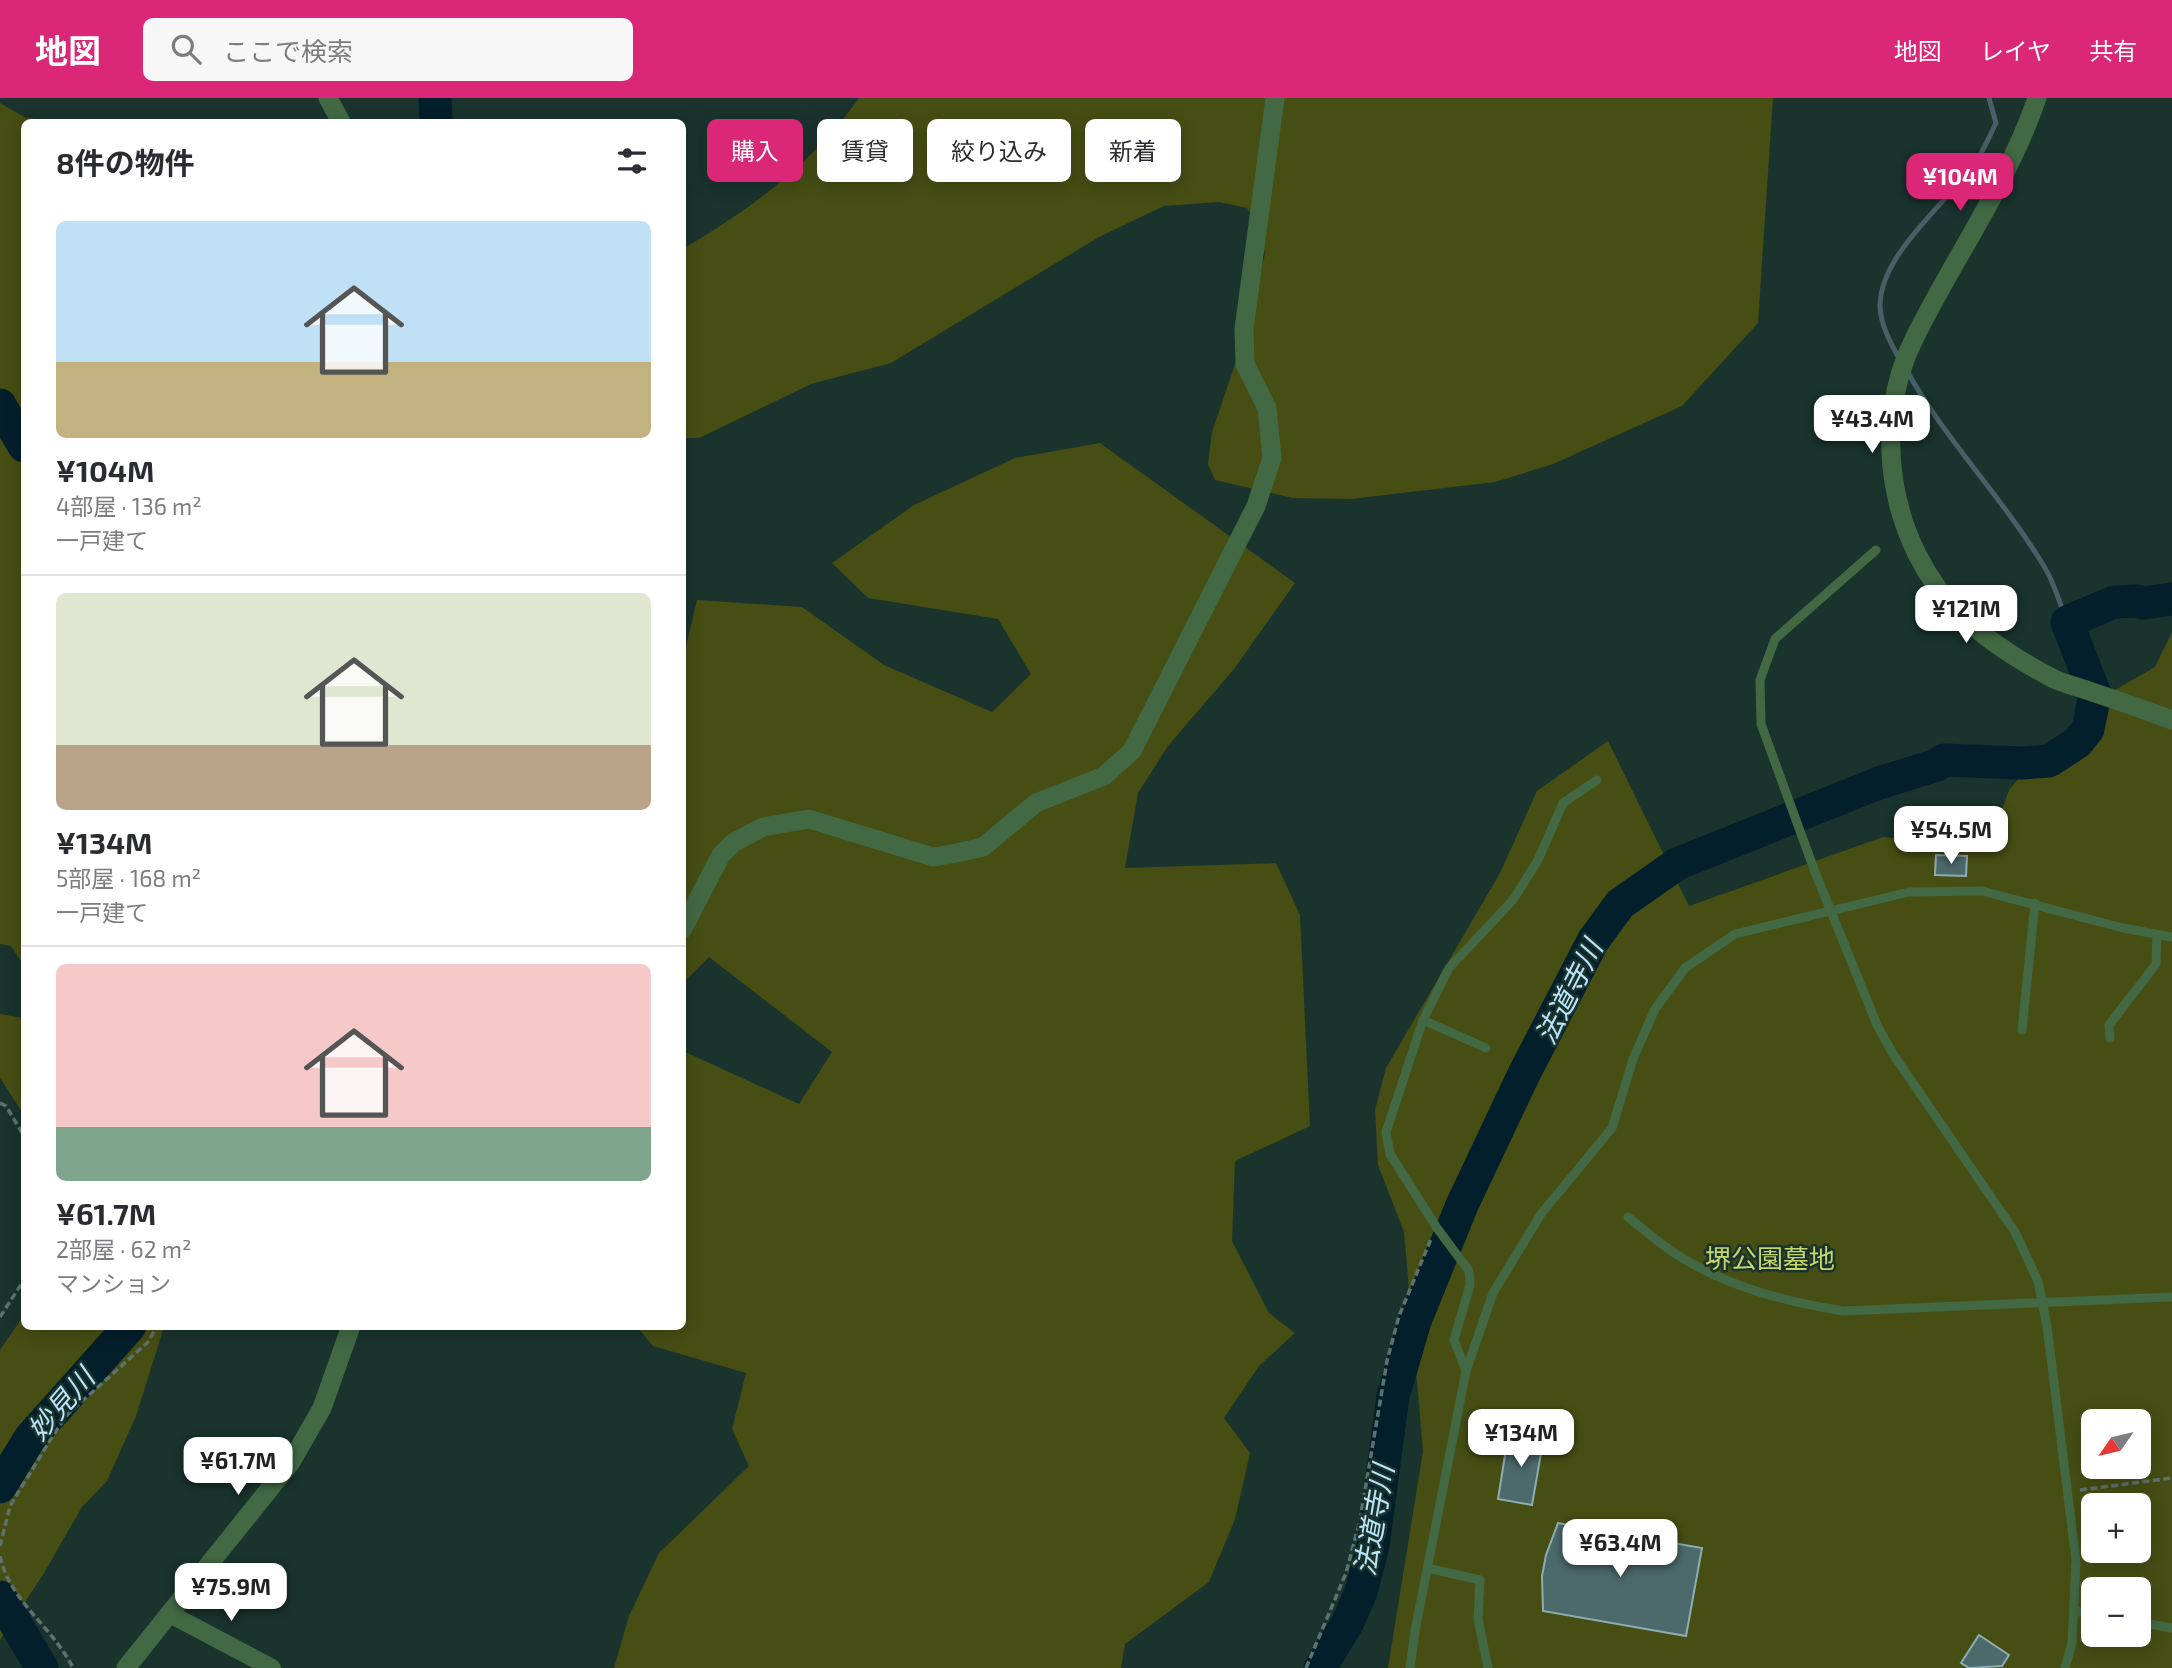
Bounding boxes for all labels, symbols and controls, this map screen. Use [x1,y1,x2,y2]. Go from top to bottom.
search box [143,18,633,81]
text: 地図 [35,30,101,70]
icon: search [167,30,205,68]
text: ここで検索 [223,35,353,66]
text: 地図 [1894,36,1942,65]
text: レイヤ [1980,36,2051,65]
text: 共有 [2089,36,2137,65]
chip: 購入 [707,119,803,182]
chip: 賃貸 [817,119,913,182]
chip: 絞り込み [927,119,1071,182]
chip: 新着 [1085,119,1181,182]
icon: filters [613,142,651,180]
text: 8件の物件 [56,144,195,180]
pin: ¥104M [1911,153,2009,213]
text: ¥104M [1922,162,1998,190]
icon: home [291,267,417,393]
pin: ¥43.4M [1815,396,1929,455]
text: ¥43.4M [1830,404,1914,432]
text: ¥104M [56,452,154,488]
text: 4部屋 · 136 m² [56,492,202,520]
text: 一戸建て [56,526,148,554]
pin: ¥121M [1917,586,2015,645]
text: ¥121M [1931,594,2001,622]
icon: home [291,639,417,765]
pin: ¥54.5M [1894,806,2008,866]
text: ¥54.5M [1910,815,1992,843]
text: ¥134M [56,824,152,860]
text: 5部屋 · 168 m² [56,864,201,892]
text: 一戸建て [56,898,148,926]
water label: 法道寺川 [1528,931,1610,1049]
icon: home [291,1010,417,1136]
text: ¥61.7M [56,1195,156,1231]
text: 2部屋 · 62 m² [56,1235,192,1263]
park label: 堺公園墓地 [1705,1242,1835,1273]
text: マンション [56,1269,171,1297]
water label: 妙見川 [20,1358,103,1446]
north arrow [2081,1409,2151,1479]
map controls [2081,1409,2151,1647]
pin: ¥134M [1472,1410,1570,1469]
text: ¥134M [1484,1418,1558,1446]
pin: ¥61.7M [181,1438,295,1497]
text: ¥61.7M [200,1446,276,1474]
water label: 法道寺川 [1347,1459,1400,1578]
button: + [2081,1493,2151,1563]
pin: ¥63.4M [1563,1520,1677,1579]
text: ¥63.4M [1578,1528,1662,1556]
pin: ¥75.9M [174,1564,288,1623]
text: ¥75.9M [191,1572,271,1600]
button: − [2081,1577,2151,1647]

